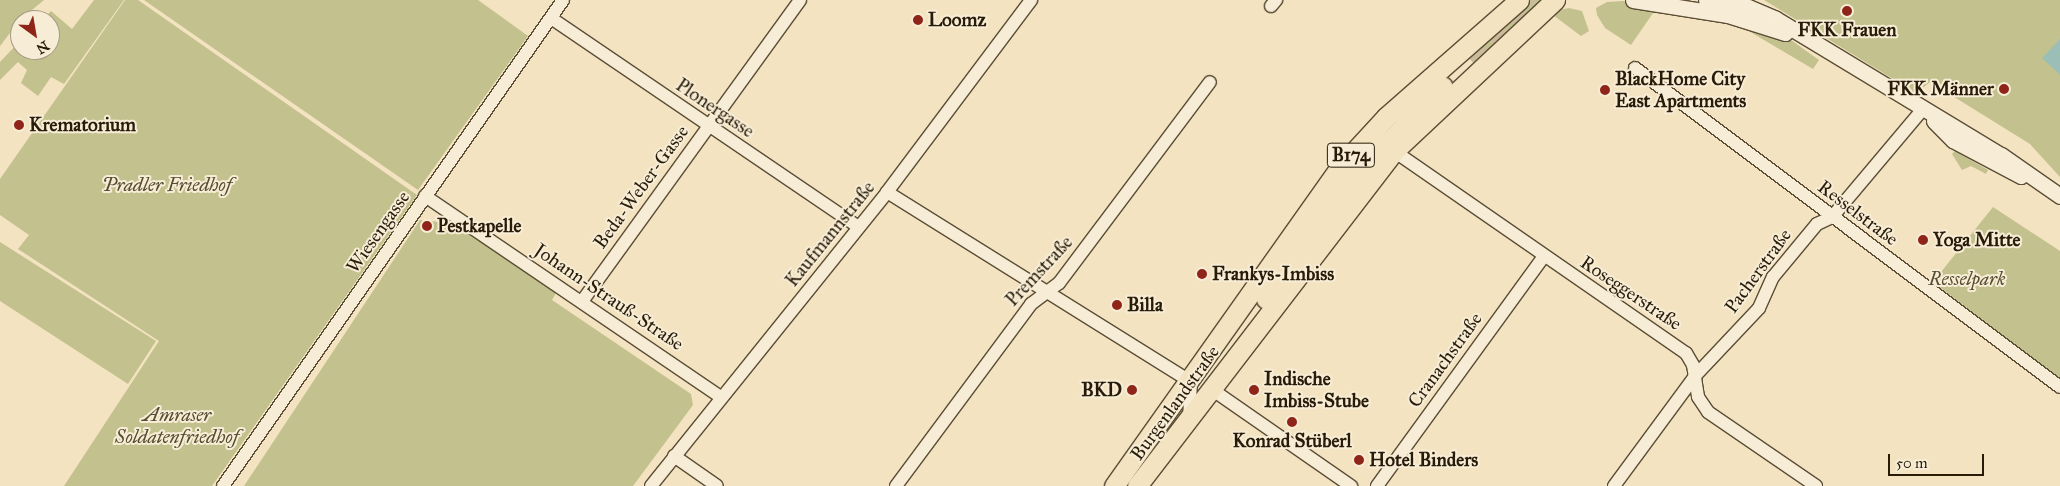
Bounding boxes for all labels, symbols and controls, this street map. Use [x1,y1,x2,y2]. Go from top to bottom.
marker: FKK Frauen [1841,5,1853,17]
place label: Loomz [928,9,986,31]
north arrow [10,10,60,60]
marker: Loomz [912,14,924,26]
place label: FKK Frauen [1798,19,1896,41]
text: N [33,37,52,58]
place label: BlackHome City East Apartments [1615,68,1746,112]
street label: Plonergasse [671,73,759,143]
place label: FKK Männer [1887,78,1994,100]
marker: FKK Männer [1998,83,2010,95]
marker: BlackHome City East Apartments [1599,84,1611,96]
place label: Krematorium [29,114,136,136]
marker: Krematorium [13,119,25,131]
street label: Beda-Weber-Gasse [589,121,693,253]
road number: B174 [1326,140,1376,170]
park label: Pradler Friedhof [102,174,232,196]
street label: Resselstraße [1813,175,1903,251]
street label: Kaufmannstraße [781,177,879,291]
street label: Wiesengasse [341,187,415,277]
place label: Pestkapelle [437,215,521,237]
marker: Pestkapelle [421,220,433,232]
street label: Pacherstraße [1720,224,1796,318]
place label: Yoga Mitte [1933,229,2021,251]
street label: Premstraße [1001,231,1077,311]
marker: Yoga Mitte [1917,234,1929,246]
street label: Johann-Strauß-Straße [530,239,688,355]
street label: Roseggerstraße [1576,251,1686,335]
place label: Frankys-Imbiss [1212,263,1334,285]
marker: Frankys-Imbiss [1196,268,1208,280]
park label: Resselpark [1929,268,2005,290]
place label: Billa [1127,294,1163,316]
marker: Billa [1111,299,1123,311]
street label: Cranachstraße [1403,308,1487,412]
street label: Burgenlandstraße [1126,341,1224,465]
place label: Indische Imbiss-Stube [1264,368,1369,412]
place label: BKD [1081,379,1122,401]
marker: BKD [1126,384,1138,396]
marker: Indische Imbiss-Stube [1248,384,1260,396]
park label: Amraser Soldatenfriedhof [115,404,239,448]
marker: Konrad Stüberl [1286,416,1298,428]
place label: Konrad Stüberl [1232,430,1352,452]
scale bar [1890,444,1986,476]
place label: Hotel Binders [1369,449,1478,471]
marker: Hotel Binders [1353,454,1365,466]
text: 50 m [1896,454,1928,472]

